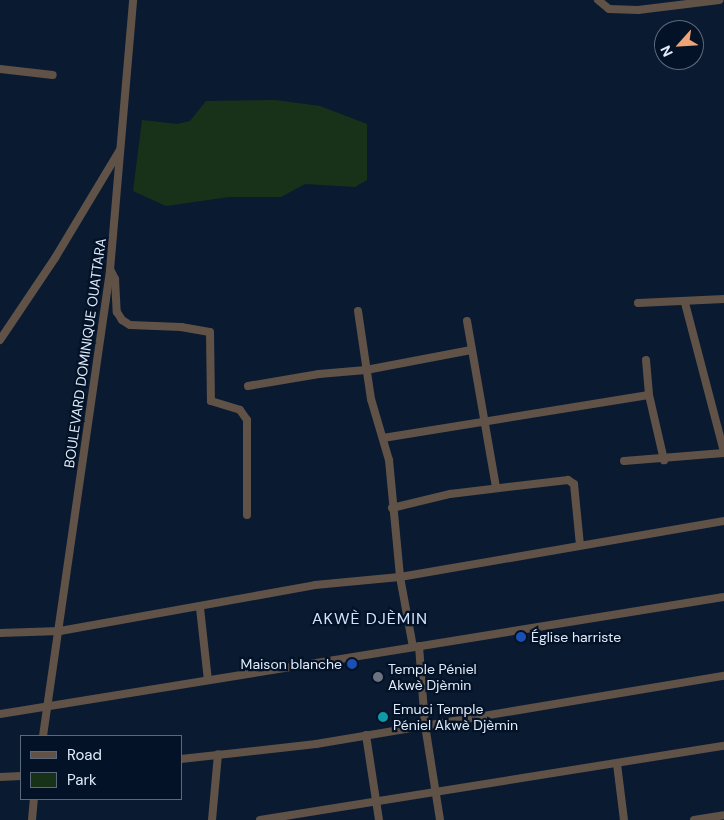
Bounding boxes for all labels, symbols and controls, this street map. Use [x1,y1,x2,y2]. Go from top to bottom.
north arrow [654,20,704,70]
text: N [656,43,677,60]
street label: BOULEVARD DOMINIQUE OUATTARA [61,237,109,469]
district label: AKWÈ DJÈMIN [311,609,429,629]
place label: Église harriste [531,629,621,645]
marker: Église harriste [515,631,527,643]
place label: Maison blanche [241,656,342,672]
marker: Maison blanche [346,658,358,670]
place label: Temple Péniel Akwè Djèmin [388,661,477,694]
marker: Temple Péniel Akwè Djèmin [372,671,384,683]
place label: Emuci Temple Péniel Akwè Djèmin [393,701,518,734]
marker: Emuci Temple Péniel Akwè Djèmin [377,711,389,723]
legend [20,735,182,800]
text: Road [67,745,102,765]
text: Park [67,770,97,790]

